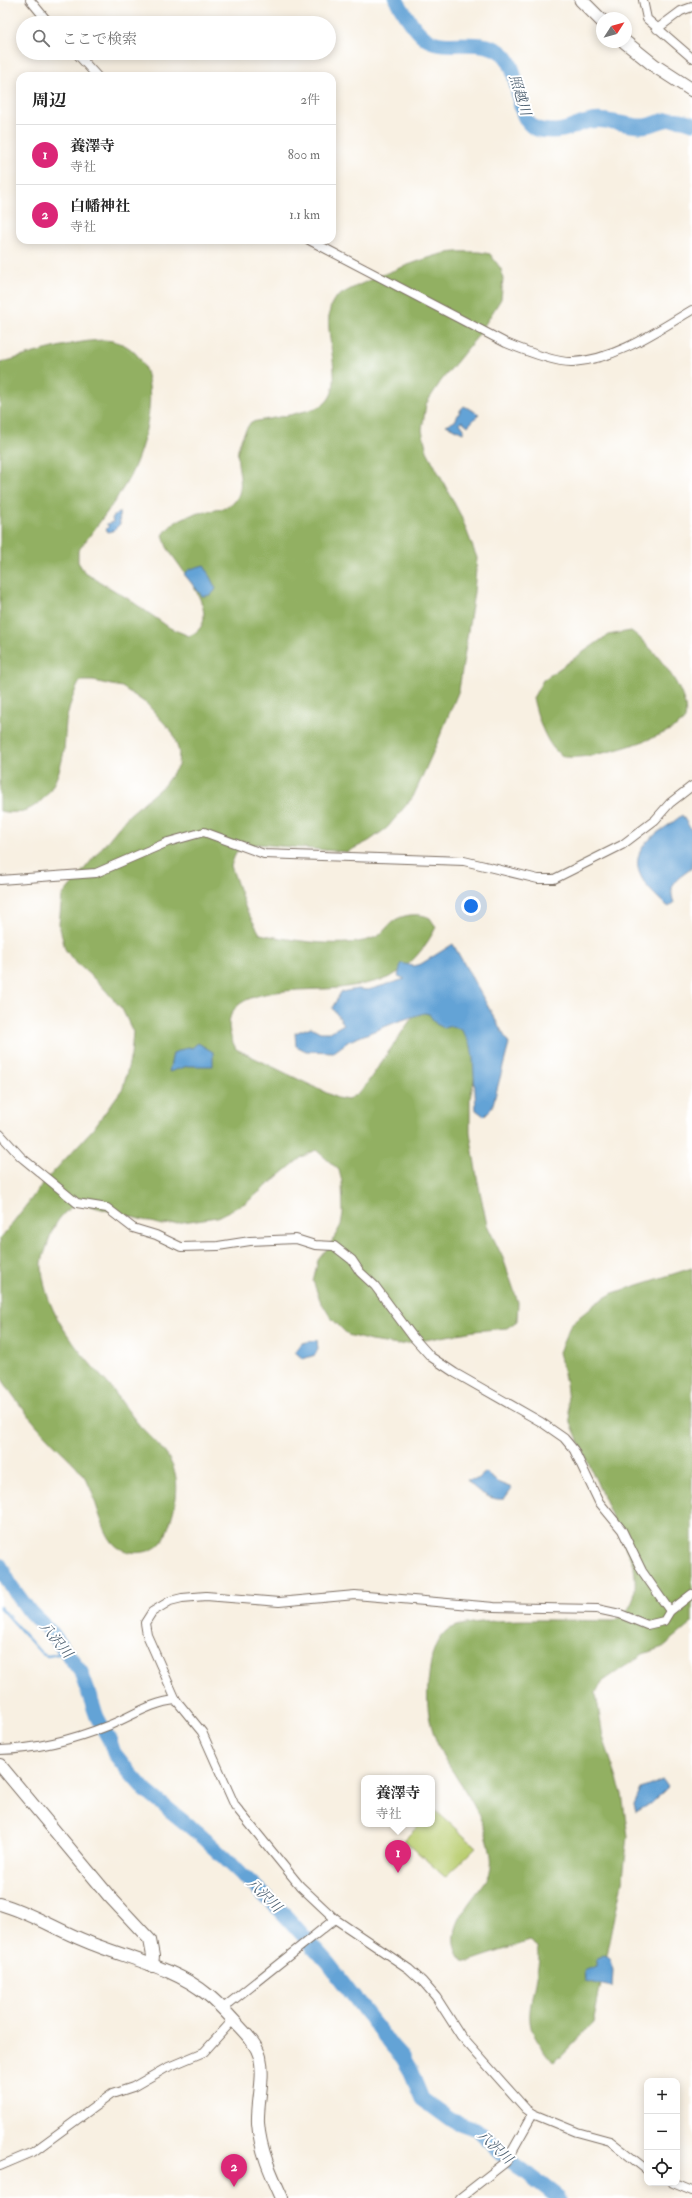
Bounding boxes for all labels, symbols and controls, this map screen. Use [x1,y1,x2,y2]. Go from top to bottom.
north arrow [596,12,632,48]
search box [16,16,336,60]
icon: search [30,27,52,49]
text: ここで検索 [62,30,137,49]
water label: 照越川 [506,72,535,119]
text: 周辺 [32,90,66,111]
text: 2件 [300,92,320,108]
text: 養澤寺 [70,137,115,156]
text: 1 [43,147,47,163]
text: 800 m [288,147,320,163]
text: 寺社 [70,159,96,175]
text: 白幡神社 [70,197,130,216]
text: 2 [42,207,48,223]
text: 1.1 km [289,207,320,223]
text: 寺社 [70,219,96,235]
your location [461,896,481,916]
water label: 八沢川 [36,1618,77,1663]
popup [361,1775,435,1827]
text: 養澤寺 [375,1784,421,1803]
text: 寺社 [375,1806,402,1822]
pin: 1 [385,1840,411,1873]
water label: 八沢川 [243,1874,286,1917]
map controls [644,2078,680,2186]
button: + [644,2078,680,2114]
button: − [644,2114,680,2150]
water label: 八沢川 [474,2126,518,2169]
button: locate [644,2150,680,2186]
pin: 2 [221,2154,247,2187]

